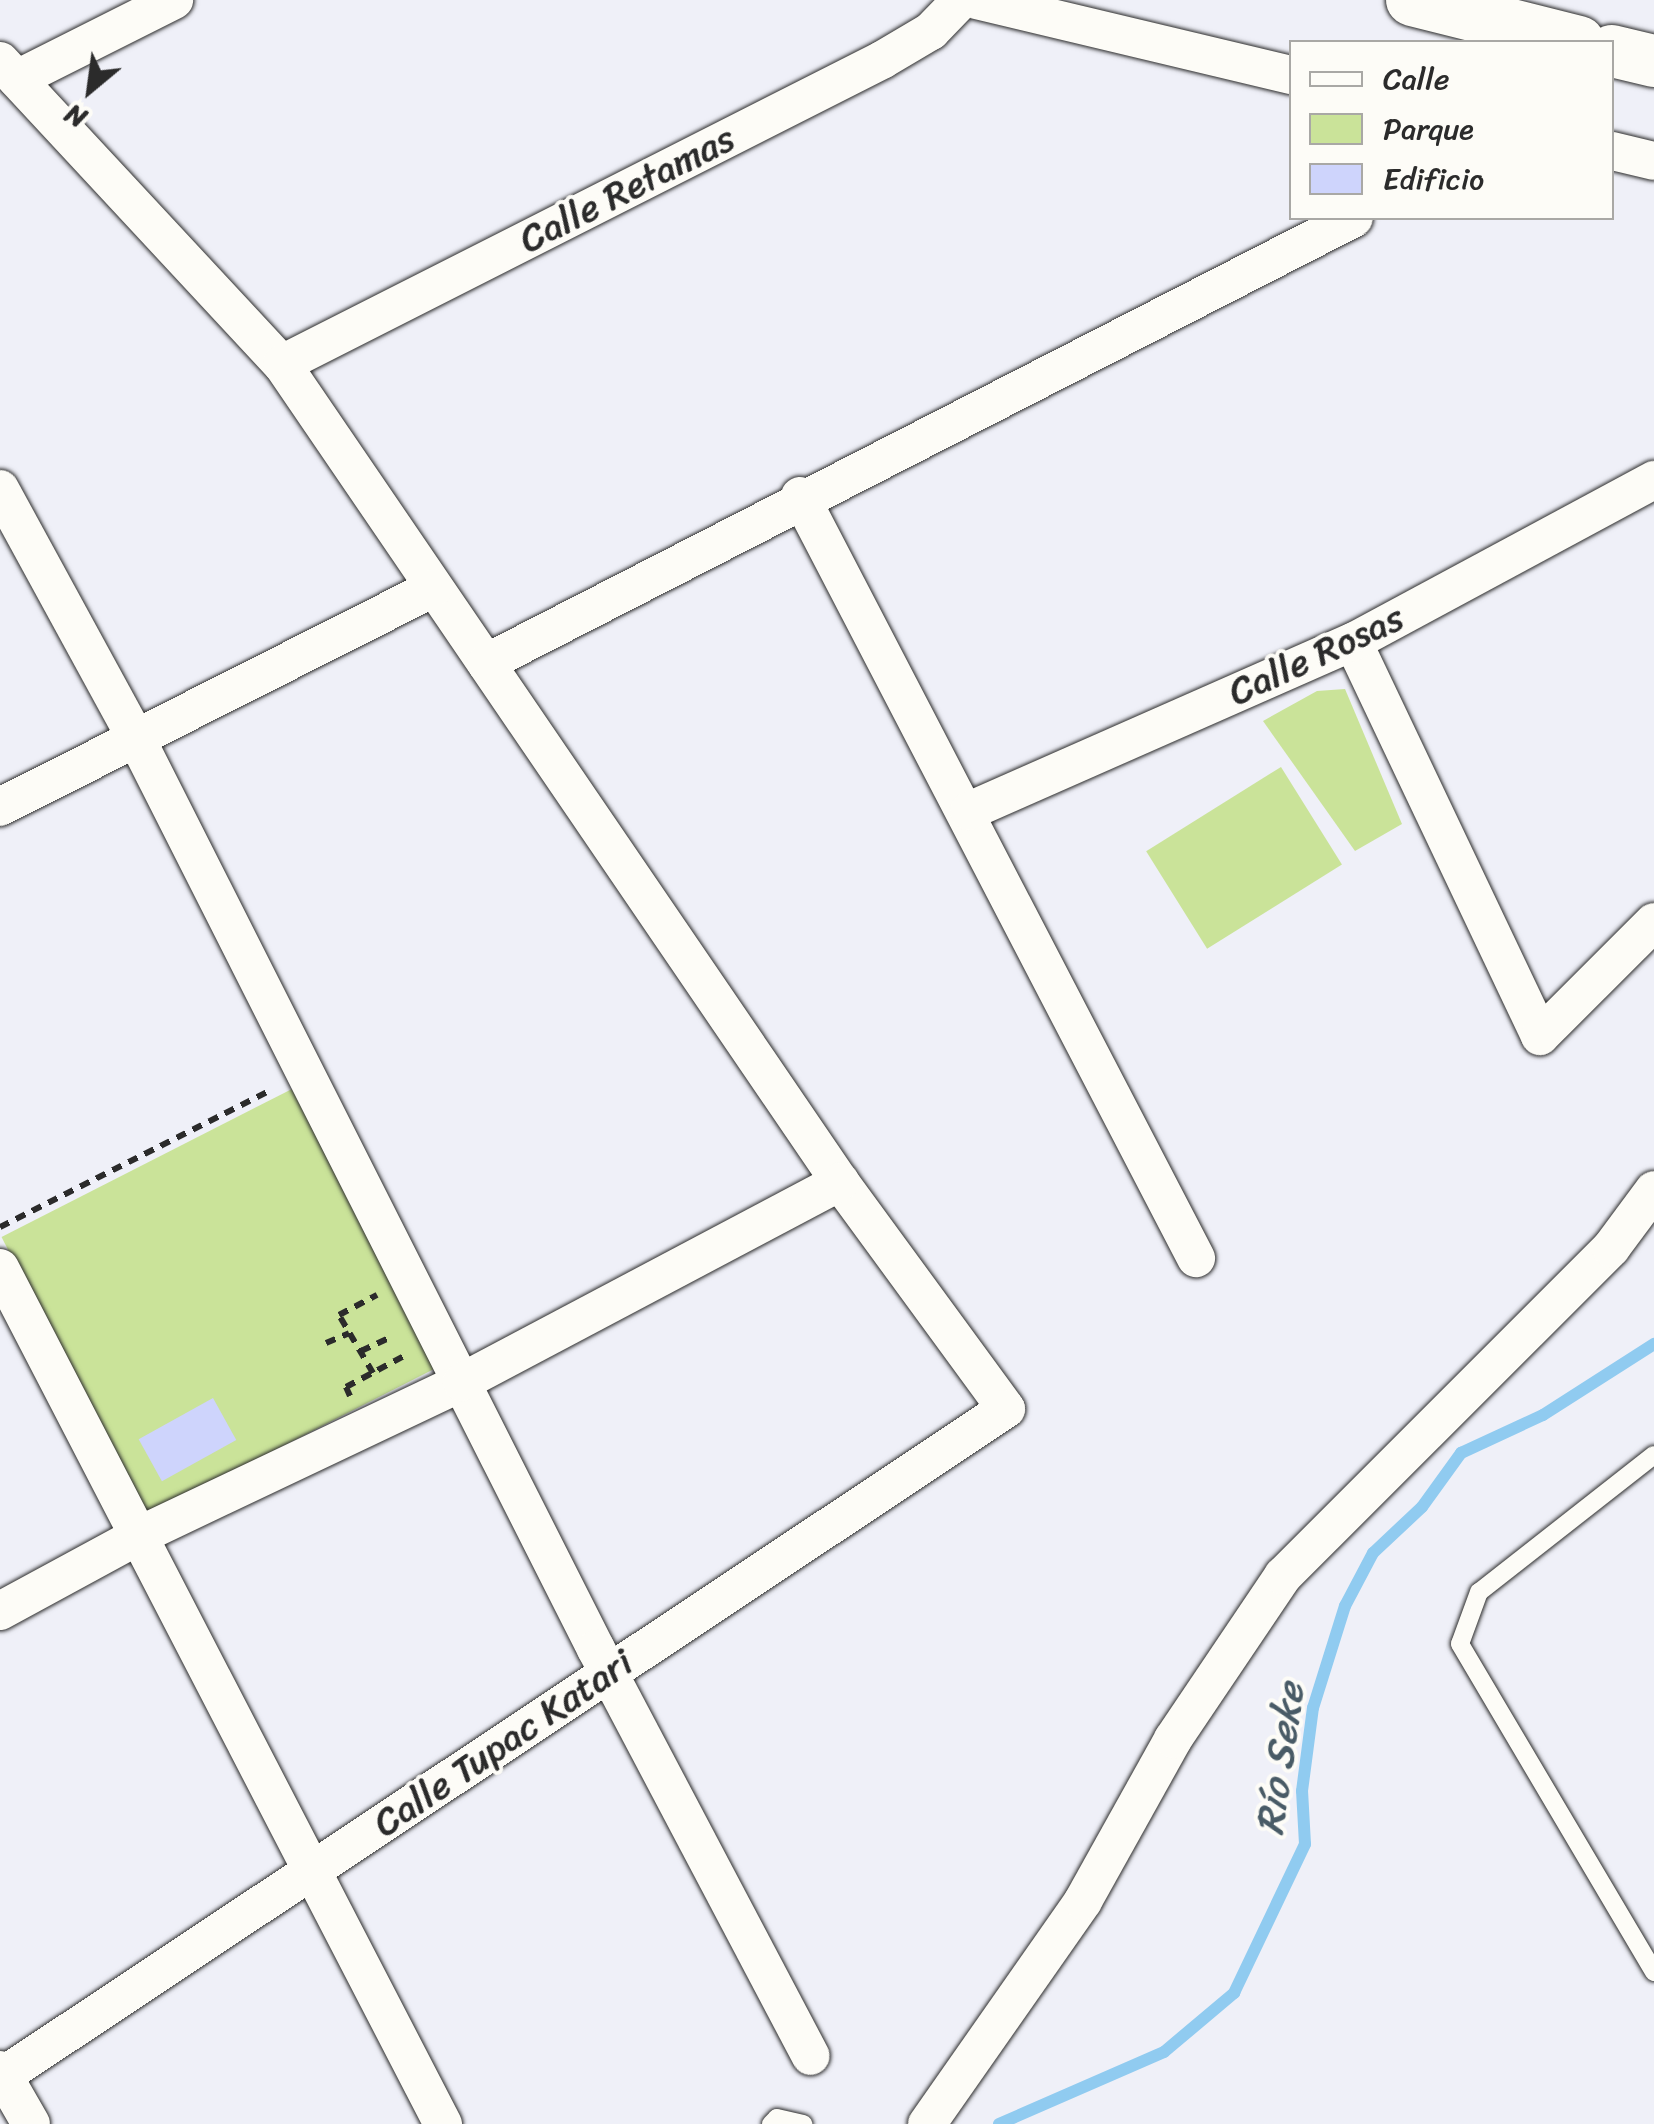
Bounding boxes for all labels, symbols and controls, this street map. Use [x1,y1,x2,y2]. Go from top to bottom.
north arrow [40,40,140,140]
legend [1289,40,1614,220]
text: Calle [1383,52,1449,106]
text: N [55,91,96,143]
text: Parque [1383,102,1474,156]
street label: Calle Retamas [512,115,742,263]
text: Edificio [1383,152,1484,206]
street label: Calle Rosas [1220,594,1412,716]
street label: Calle Tupac Katari [364,1639,642,1847]
water label: Río Seke [1246,1680,1314,1838]

